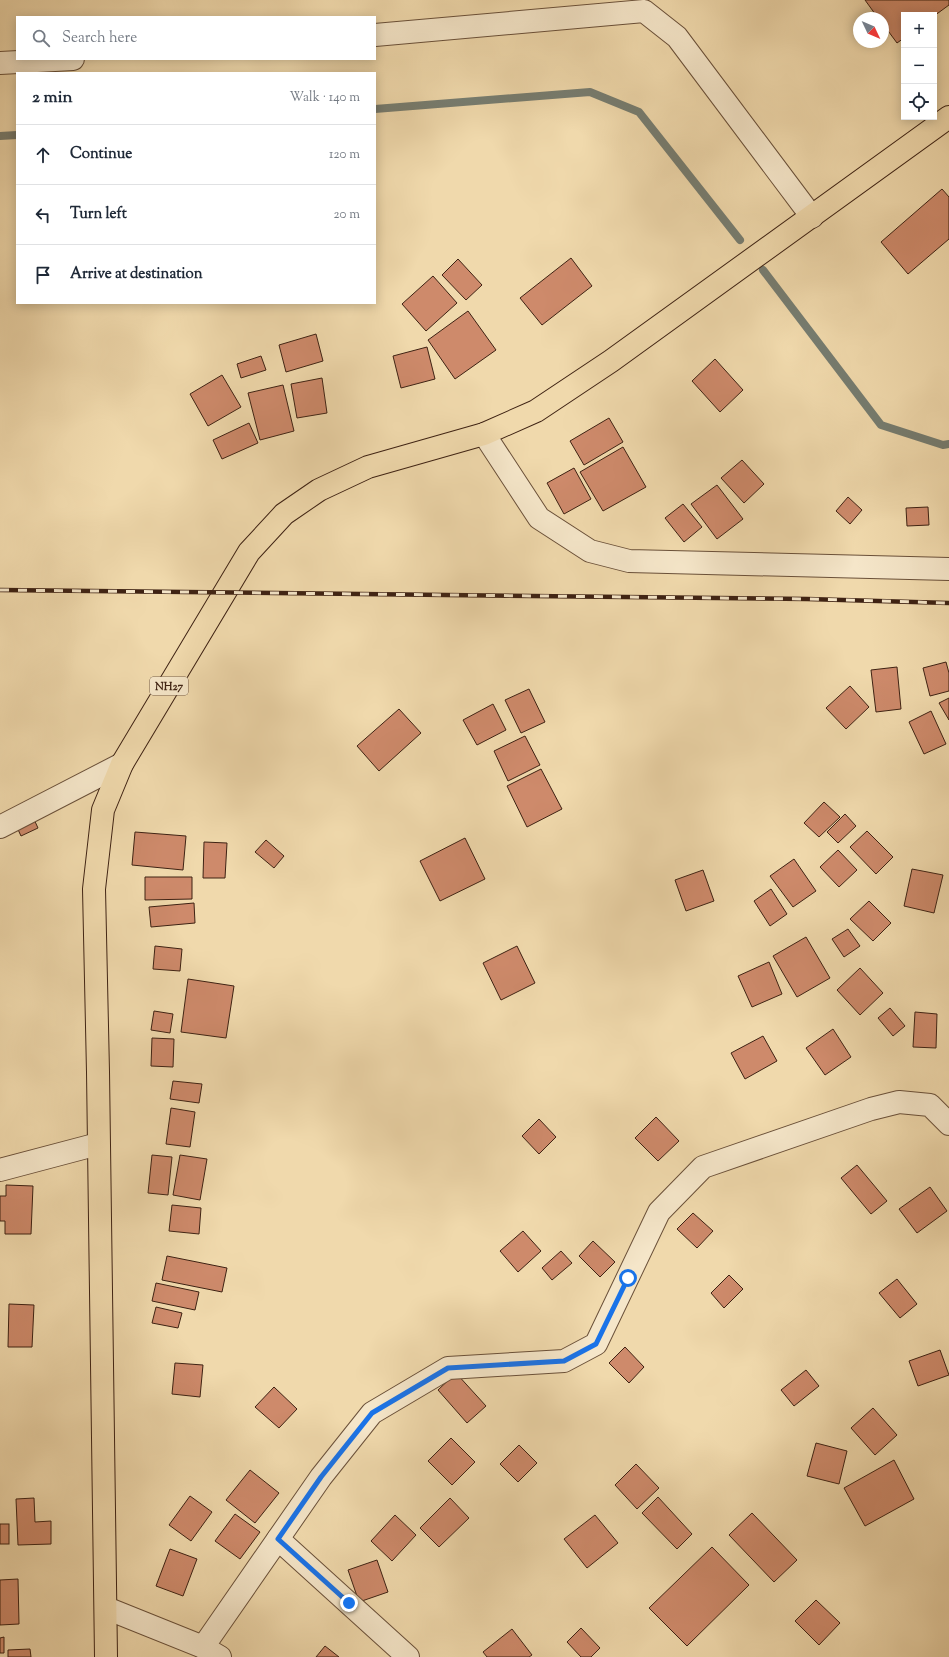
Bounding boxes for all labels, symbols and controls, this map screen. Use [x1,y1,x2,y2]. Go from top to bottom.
north arrow [853,12,889,48]
map controls [901,12,937,120]
button: + [901,12,937,48]
search box [16,16,376,60]
icon: search [30,27,52,49]
text: Search here [62,28,137,49]
button: − [901,48,937,84]
button: locate [901,84,937,120]
text: 2 min [32,86,73,110]
text: Walk · 140 m [289,89,360,107]
icon: ahead [32,144,54,166]
text: Continue [70,144,132,165]
text: 120 m [329,146,360,164]
icon: left [32,204,54,226]
text: Turn left [70,204,127,225]
text: 20 m [334,206,360,224]
icon: arrive [32,264,54,286]
text: Arrive at destination [70,264,203,285]
road number: NH27 [150,677,188,695]
route start [619,1269,637,1287]
route end [340,1594,358,1612]

